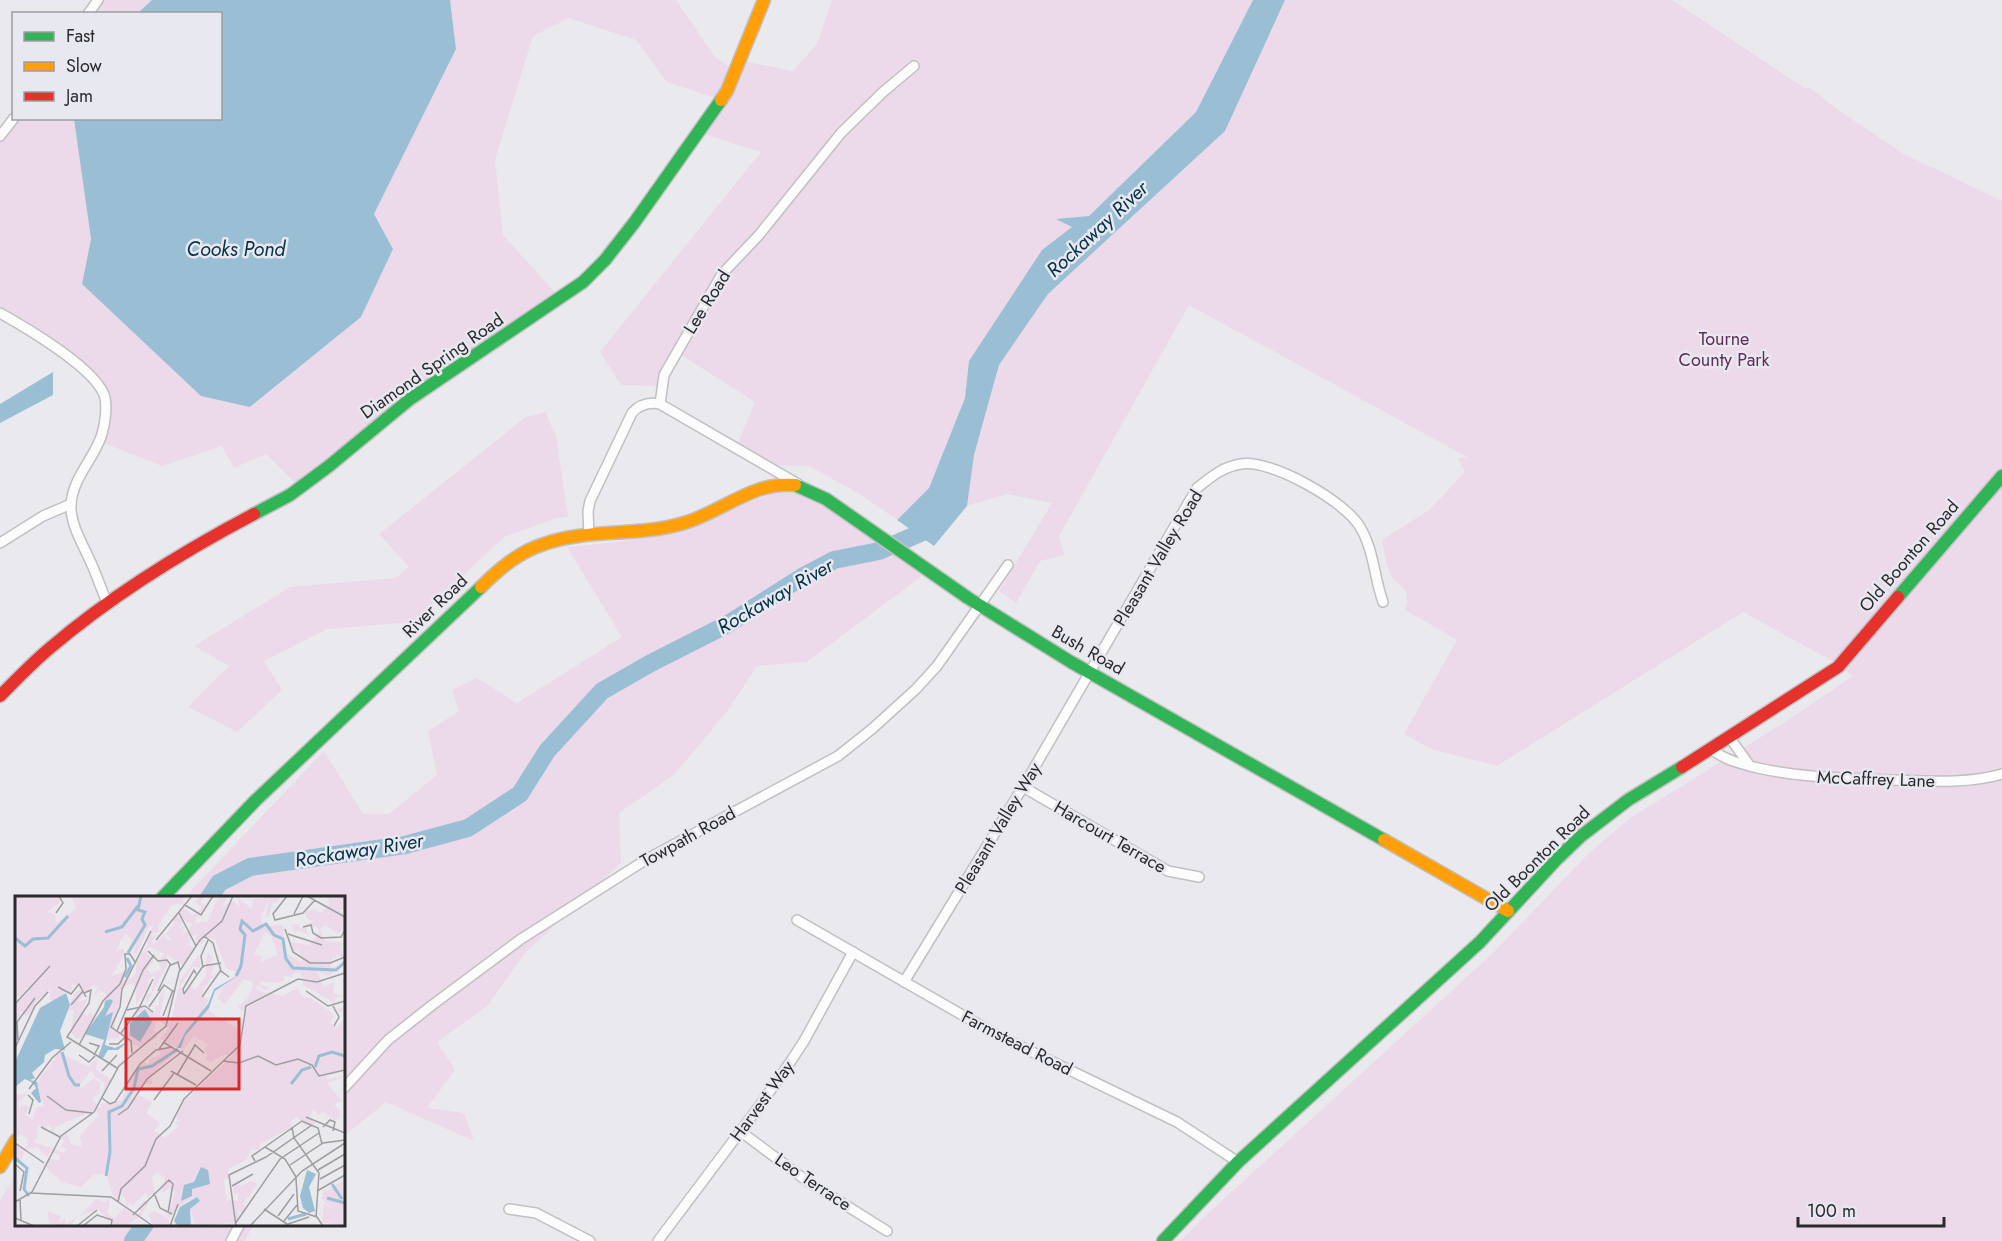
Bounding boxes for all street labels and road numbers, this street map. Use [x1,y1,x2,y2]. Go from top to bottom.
street label: Lee Road [677,265,737,339]
street label: Diamond Spring Road [355,307,509,425]
street label: Pleasant Valley Road [1107,485,1209,631]
street label: Old Boonton Road [1853,494,1965,618]
street label: River Road [396,568,474,644]
street label: Bush Road [1047,619,1129,681]
street label: Pleasant Valley Way [949,757,1048,898]
street label: McCaffrey Lane [1816,764,1936,794]
street label: Harcourt Terrace [1049,794,1171,880]
street label: Towpath Road [636,800,740,874]
street label: Old Boonton Road [1478,800,1596,918]
street label: Farmstead Road [957,1004,1077,1082]
street label: Harvest Way [724,1055,800,1147]
street label: Leo Terrace [770,1147,856,1217]

